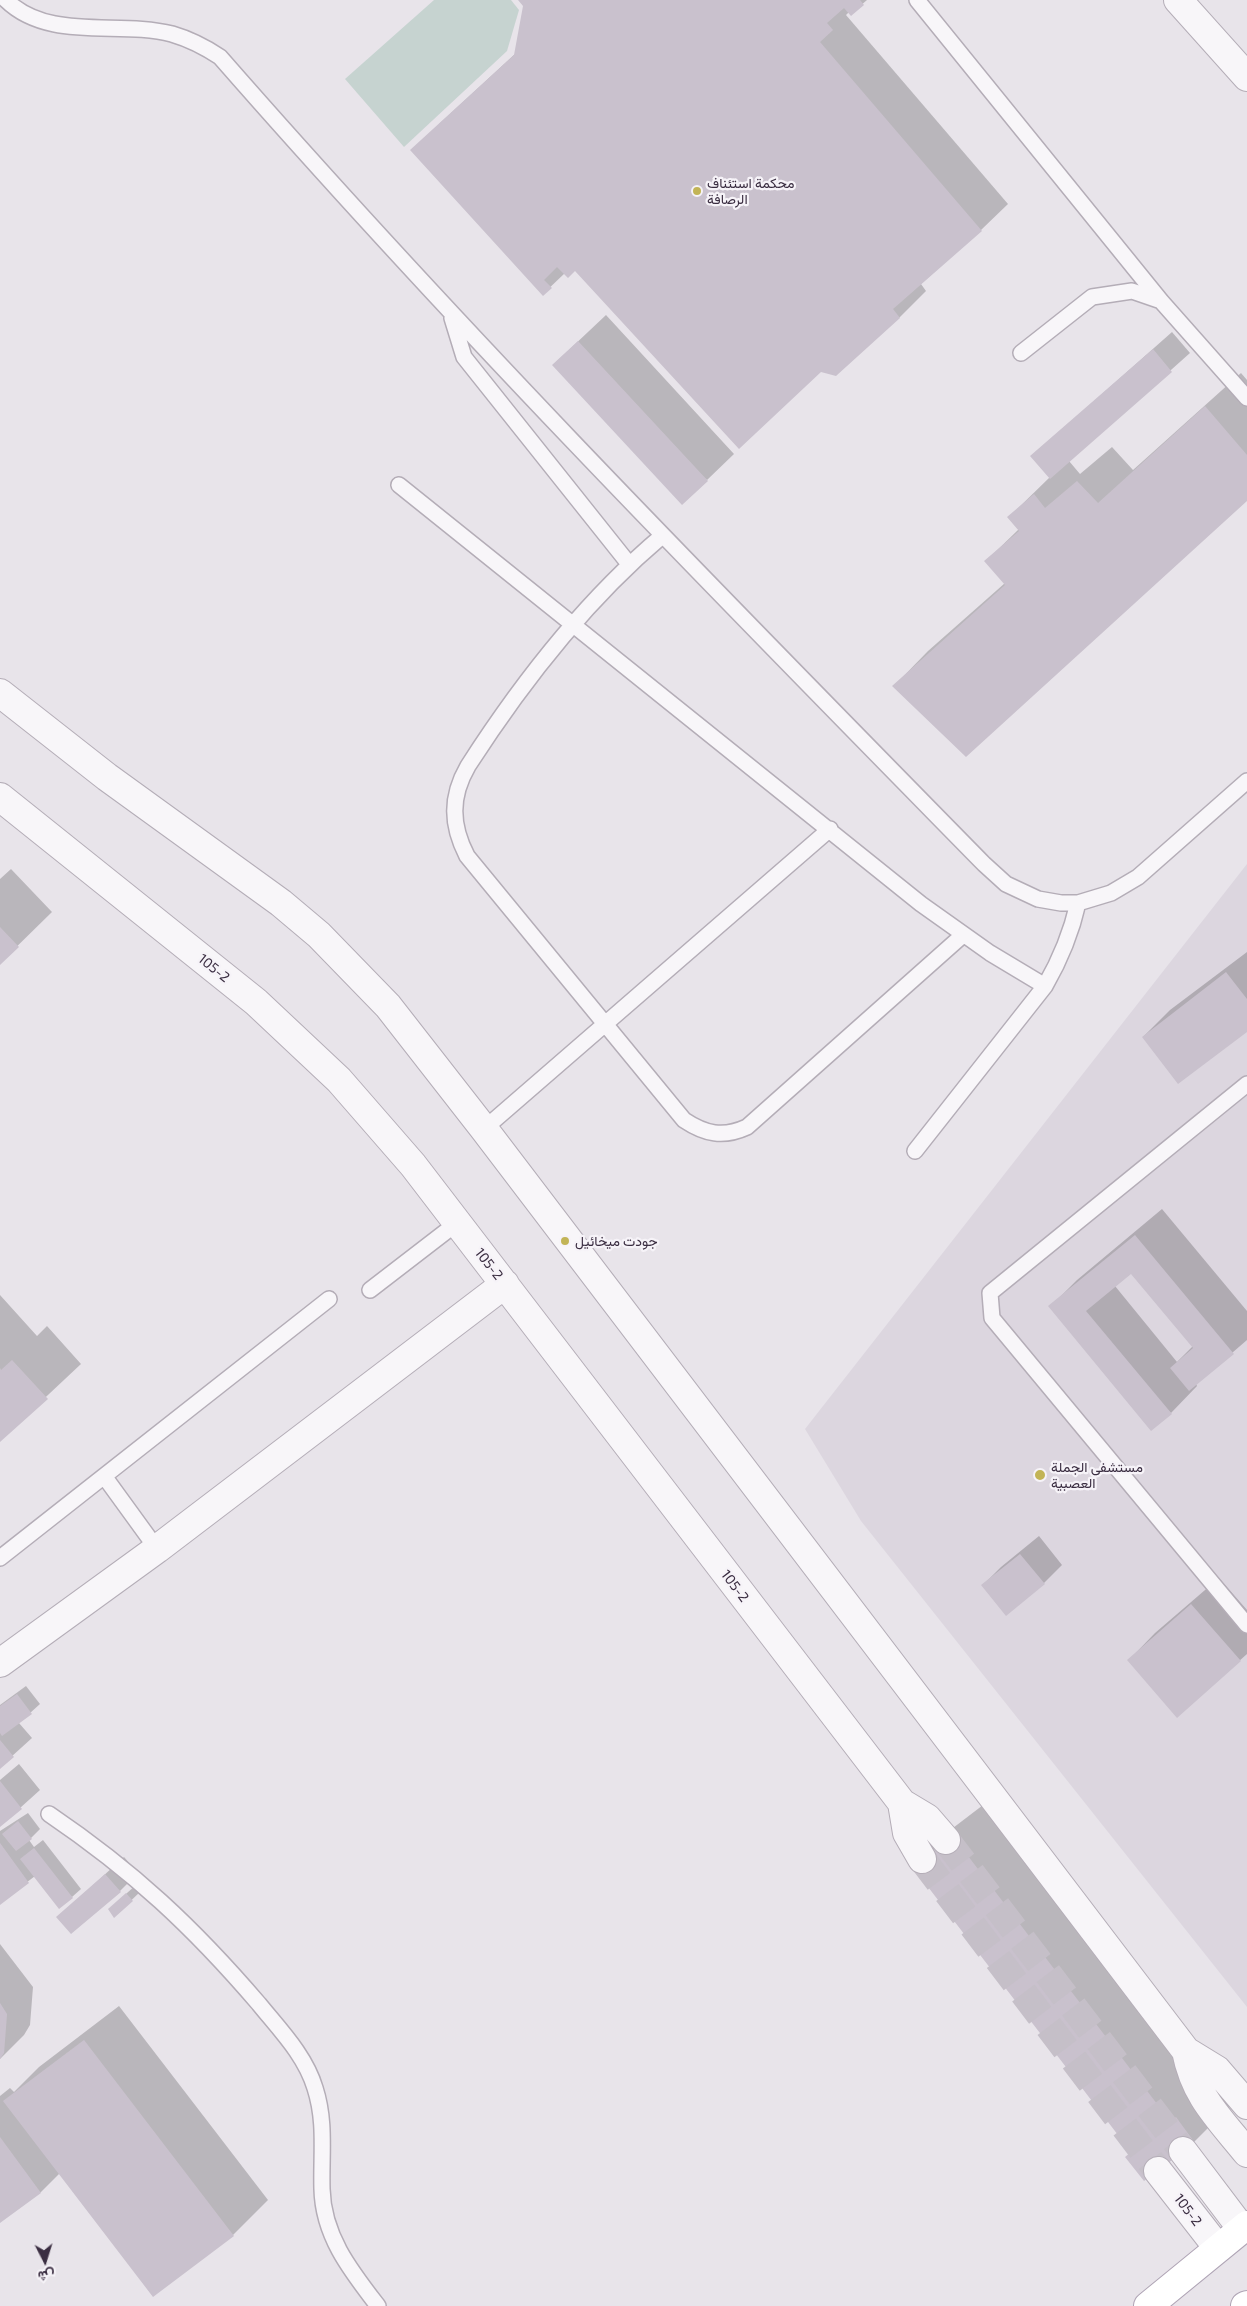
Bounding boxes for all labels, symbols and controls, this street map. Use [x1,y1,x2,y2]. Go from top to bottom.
place label: محكمة استئناف الرصافة [707,175,794,208]
marker: محكمة استئناف الرصافة [691,185,703,197]
street label: 105-2 [195,950,233,986]
place label: جودت ميخائيل [575,1233,658,1249]
marker: جودت ميخائيل [559,1235,571,1247]
street label: 105-2 [471,1245,507,1283]
place label: مستشفى الجملة العصبية [1051,1459,1143,1491]
marker: مستشفى الجملة العصبية [1033,1468,1047,1482]
street label: 105-2 [718,1567,752,1605]
street label: 105-2 [1171,2191,1205,2229]
north arrow [20,2236,70,2286]
text: ش [37,2267,55,2286]

